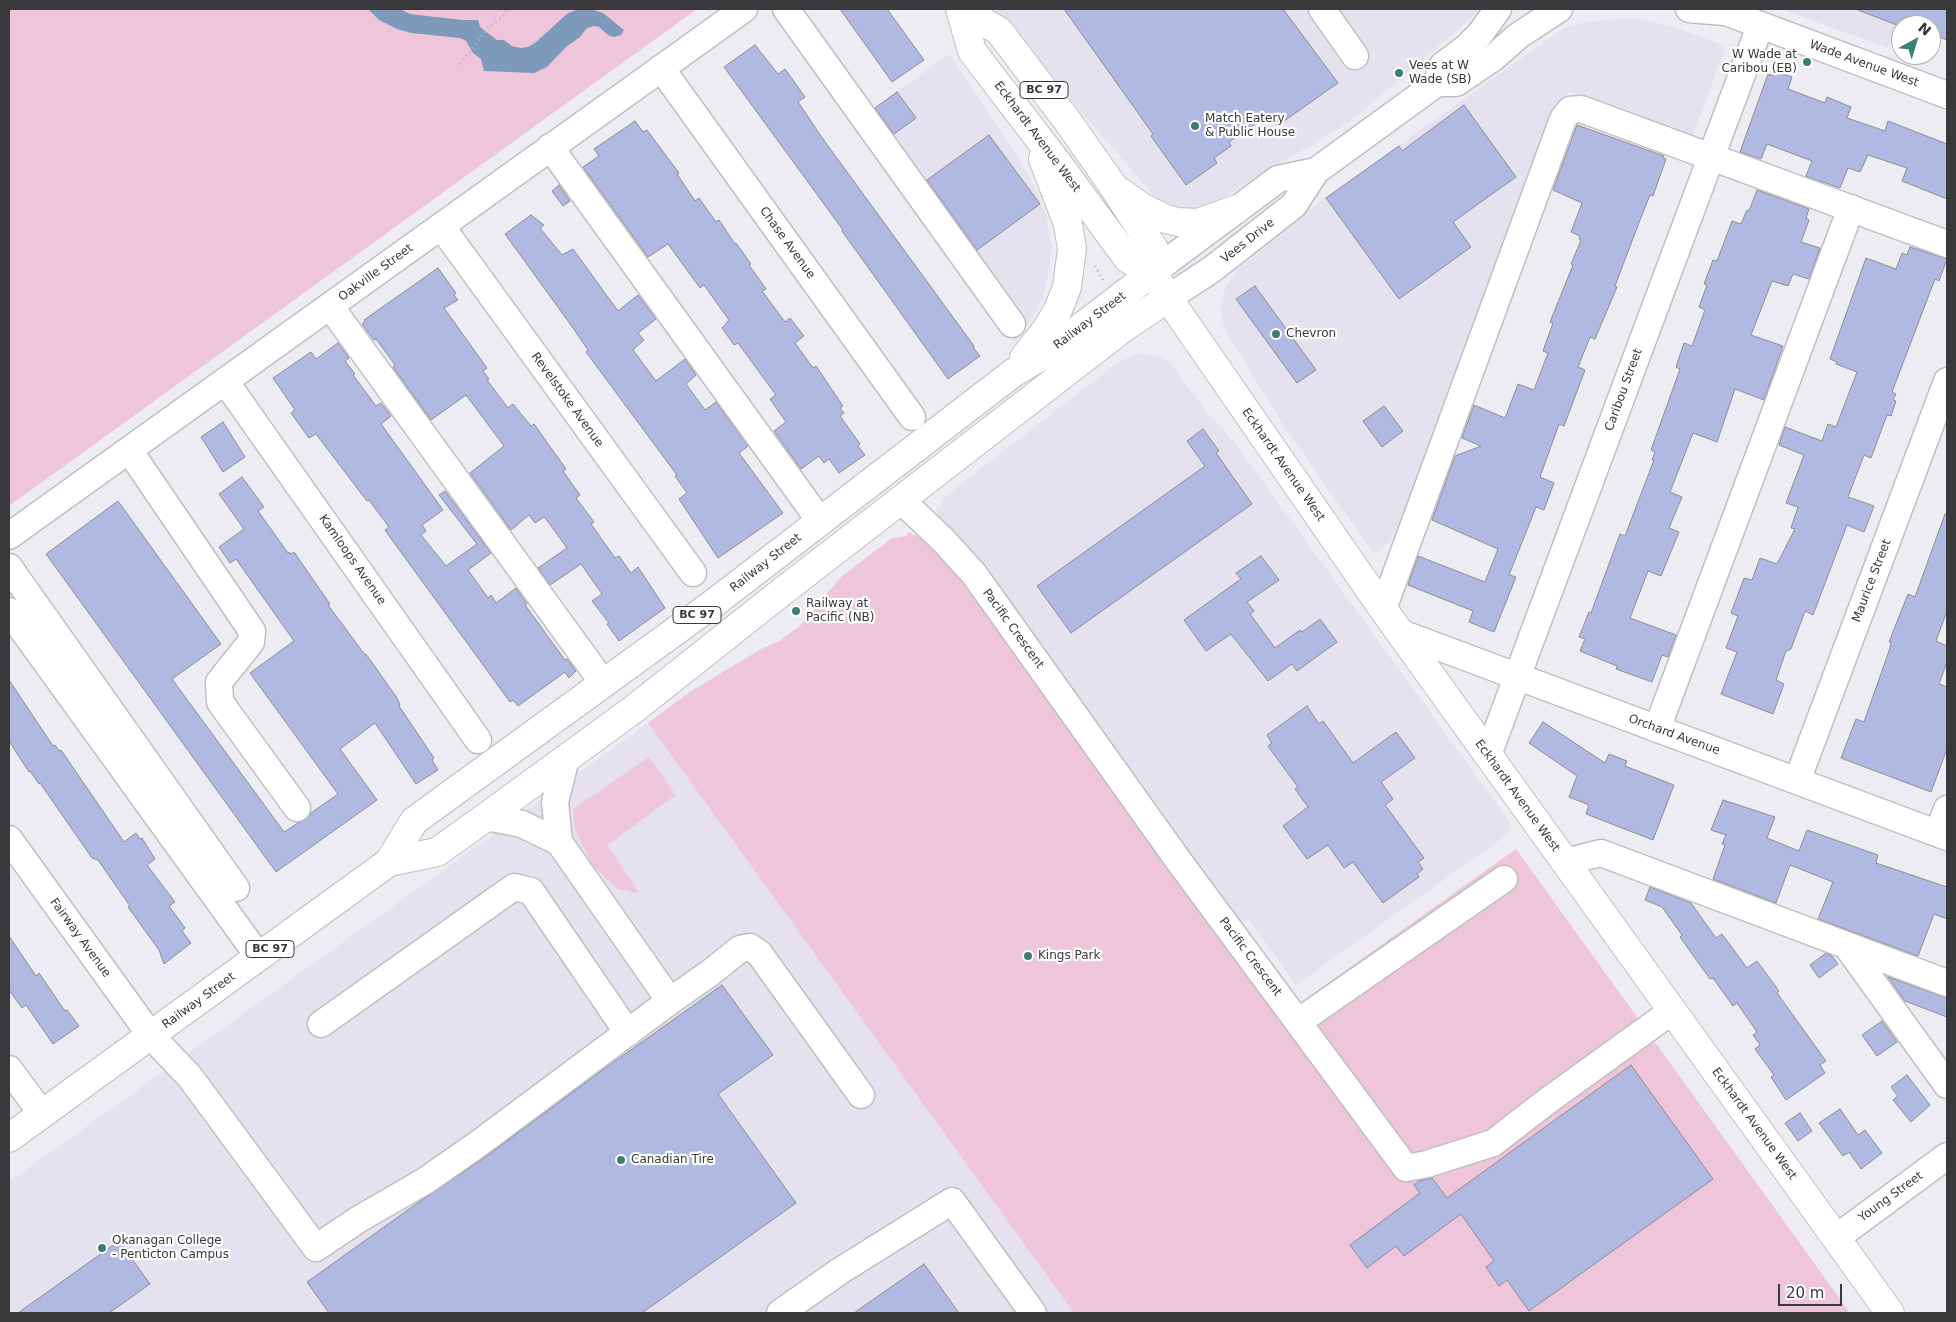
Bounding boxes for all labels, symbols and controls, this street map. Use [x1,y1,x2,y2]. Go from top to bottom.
north arrow [1891,15,1941,65]
text: N [1915,19,1934,39]
street label: Wade Avenue West [1807,38,1921,90]
place label: W Wade at Caribou (EB) [1721,48,1797,76]
marker: W Wade at Caribou (EB) [1801,56,1813,68]
place label: Vees at W Wade (SB) [1409,59,1471,87]
marker: Vees at W Wade (SB) [1393,67,1405,79]
street label: Eckhardt Avenue West [991,79,1083,195]
road number: BC 97 [1020,82,1068,98]
place label: Match Eatery & Public House [1205,112,1295,140]
marker: Match Eatery & Public House [1189,120,1201,132]
street label: Chase Avenue [756,204,818,282]
street label: Vees Drive [1218,216,1278,266]
street label: Oakville Street [336,241,416,305]
street label: Railway Street [1051,289,1129,353]
place label: Chevron [1286,327,1336,341]
marker: Chevron [1270,328,1282,340]
street label: Caribou Street [1602,347,1646,433]
street label: Revelstoke Avenue [528,350,606,450]
street label: Eckhardt Avenue West [1238,406,1328,524]
street label: Kamloops Avenue [315,512,389,608]
street label: Railway Street [727,531,805,595]
street label: Maurice Street [1850,537,1894,625]
street label: Pacific Crescent [979,586,1047,672]
place label: Railway at Pacific (NB) [806,597,875,625]
marker: Railway at Pacific (NB) [790,605,802,617]
road number: BC 97 [673,606,721,624]
street label: Orchard Avenue [1626,712,1722,758]
street label: Eckhardt Avenue West [1472,737,1562,855]
street label: Fairway Avenue [47,896,113,980]
street label: Pacific Crescent [1216,915,1284,999]
road number: BC 97 [246,941,294,958]
place label: Kings Park [1038,949,1100,963]
marker: Kings Park [1022,950,1034,962]
street label: Railway Street [160,970,238,1032]
street label: Eckhardt Avenue West [1709,1065,1799,1183]
place label: Canadian Tire [631,1153,714,1167]
marker: Canadian Tire [615,1154,627,1166]
street label: Young Street [1856,1169,1926,1225]
place label: Okanagan College - Penticton Campus [112,1234,229,1262]
marker: Okanagan College - Penticton Campus [96,1242,108,1254]
scale bar [1781,1274,1845,1306]
text: 20 m [1786,1284,1824,1302]

